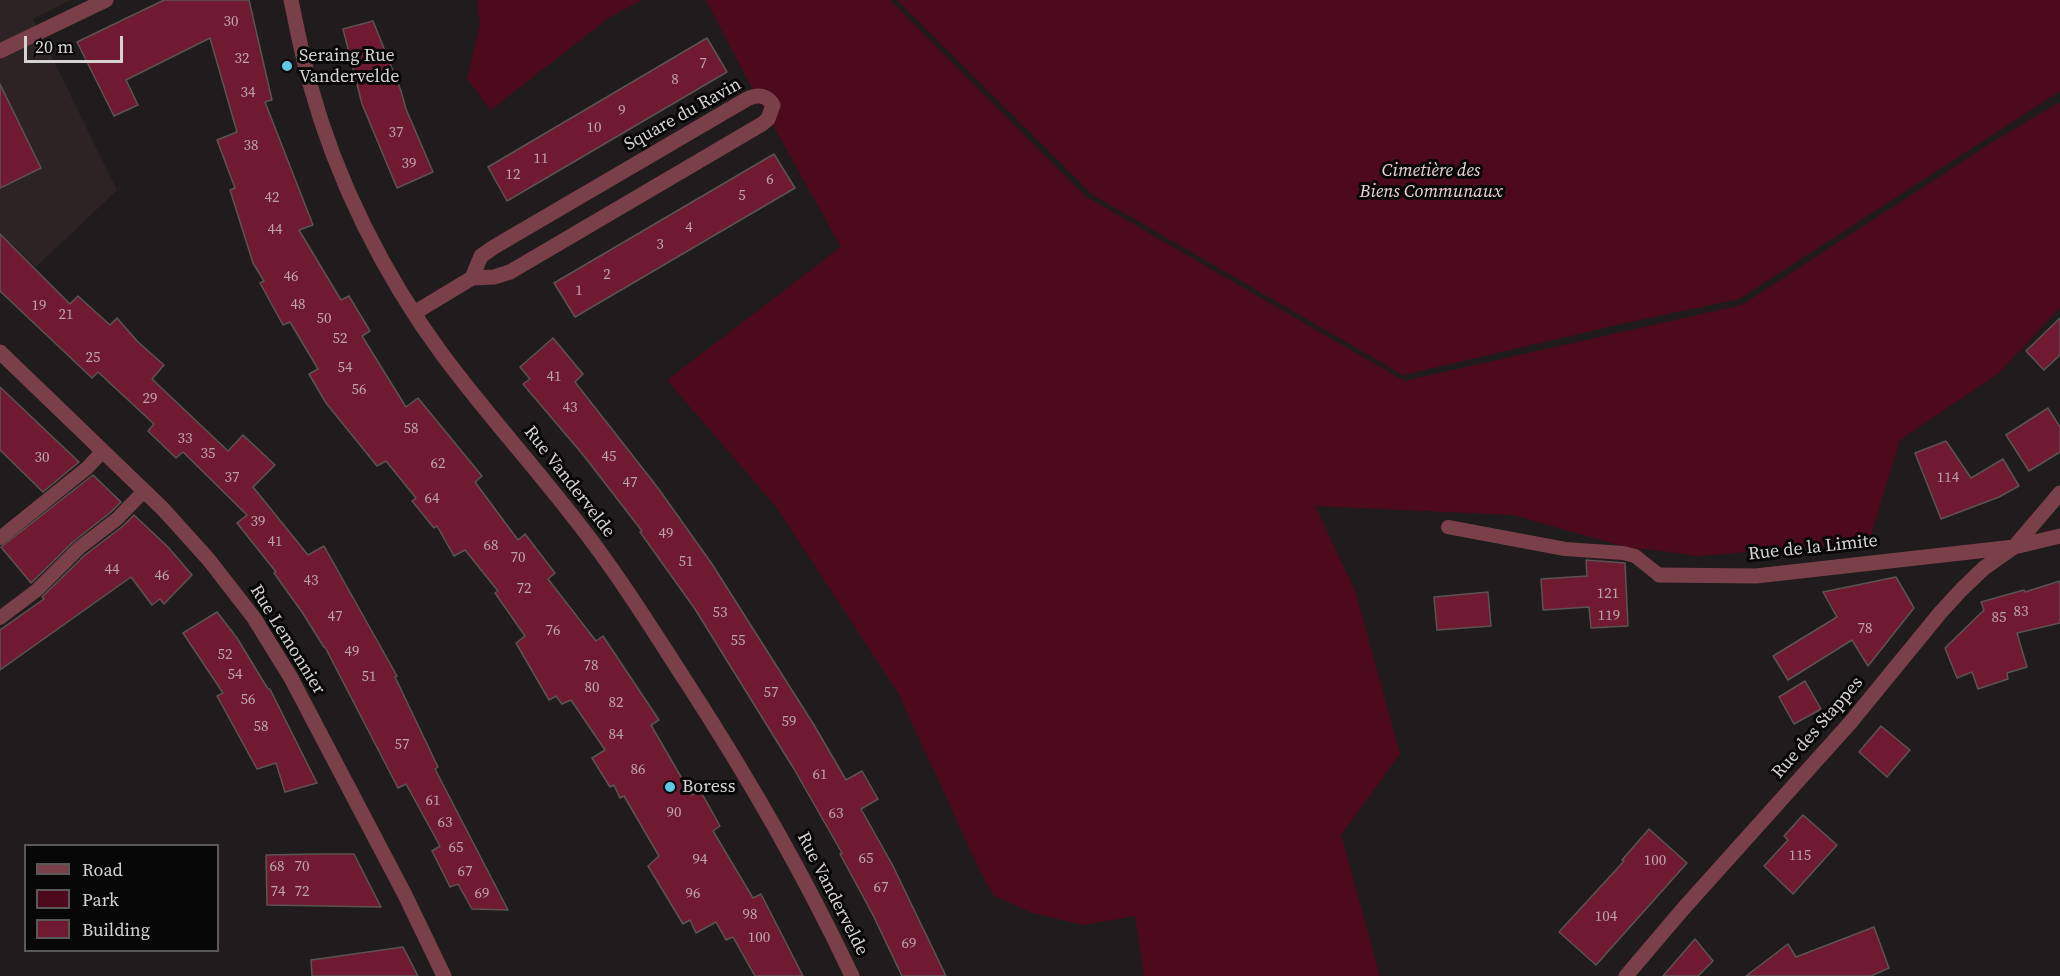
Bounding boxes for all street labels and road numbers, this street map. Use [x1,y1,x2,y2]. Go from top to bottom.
street label: Square du Ravin [621,74,745,156]
street label: Rue Vandervelde [519,422,619,542]
street label: Rue de la Limite [1747,530,1879,566]
street label: Rue Lemonnier [245,581,329,699]
street label: Rue des Stappes [1768,673,1868,783]
street label: Rue Vandervelde [792,829,872,959]

